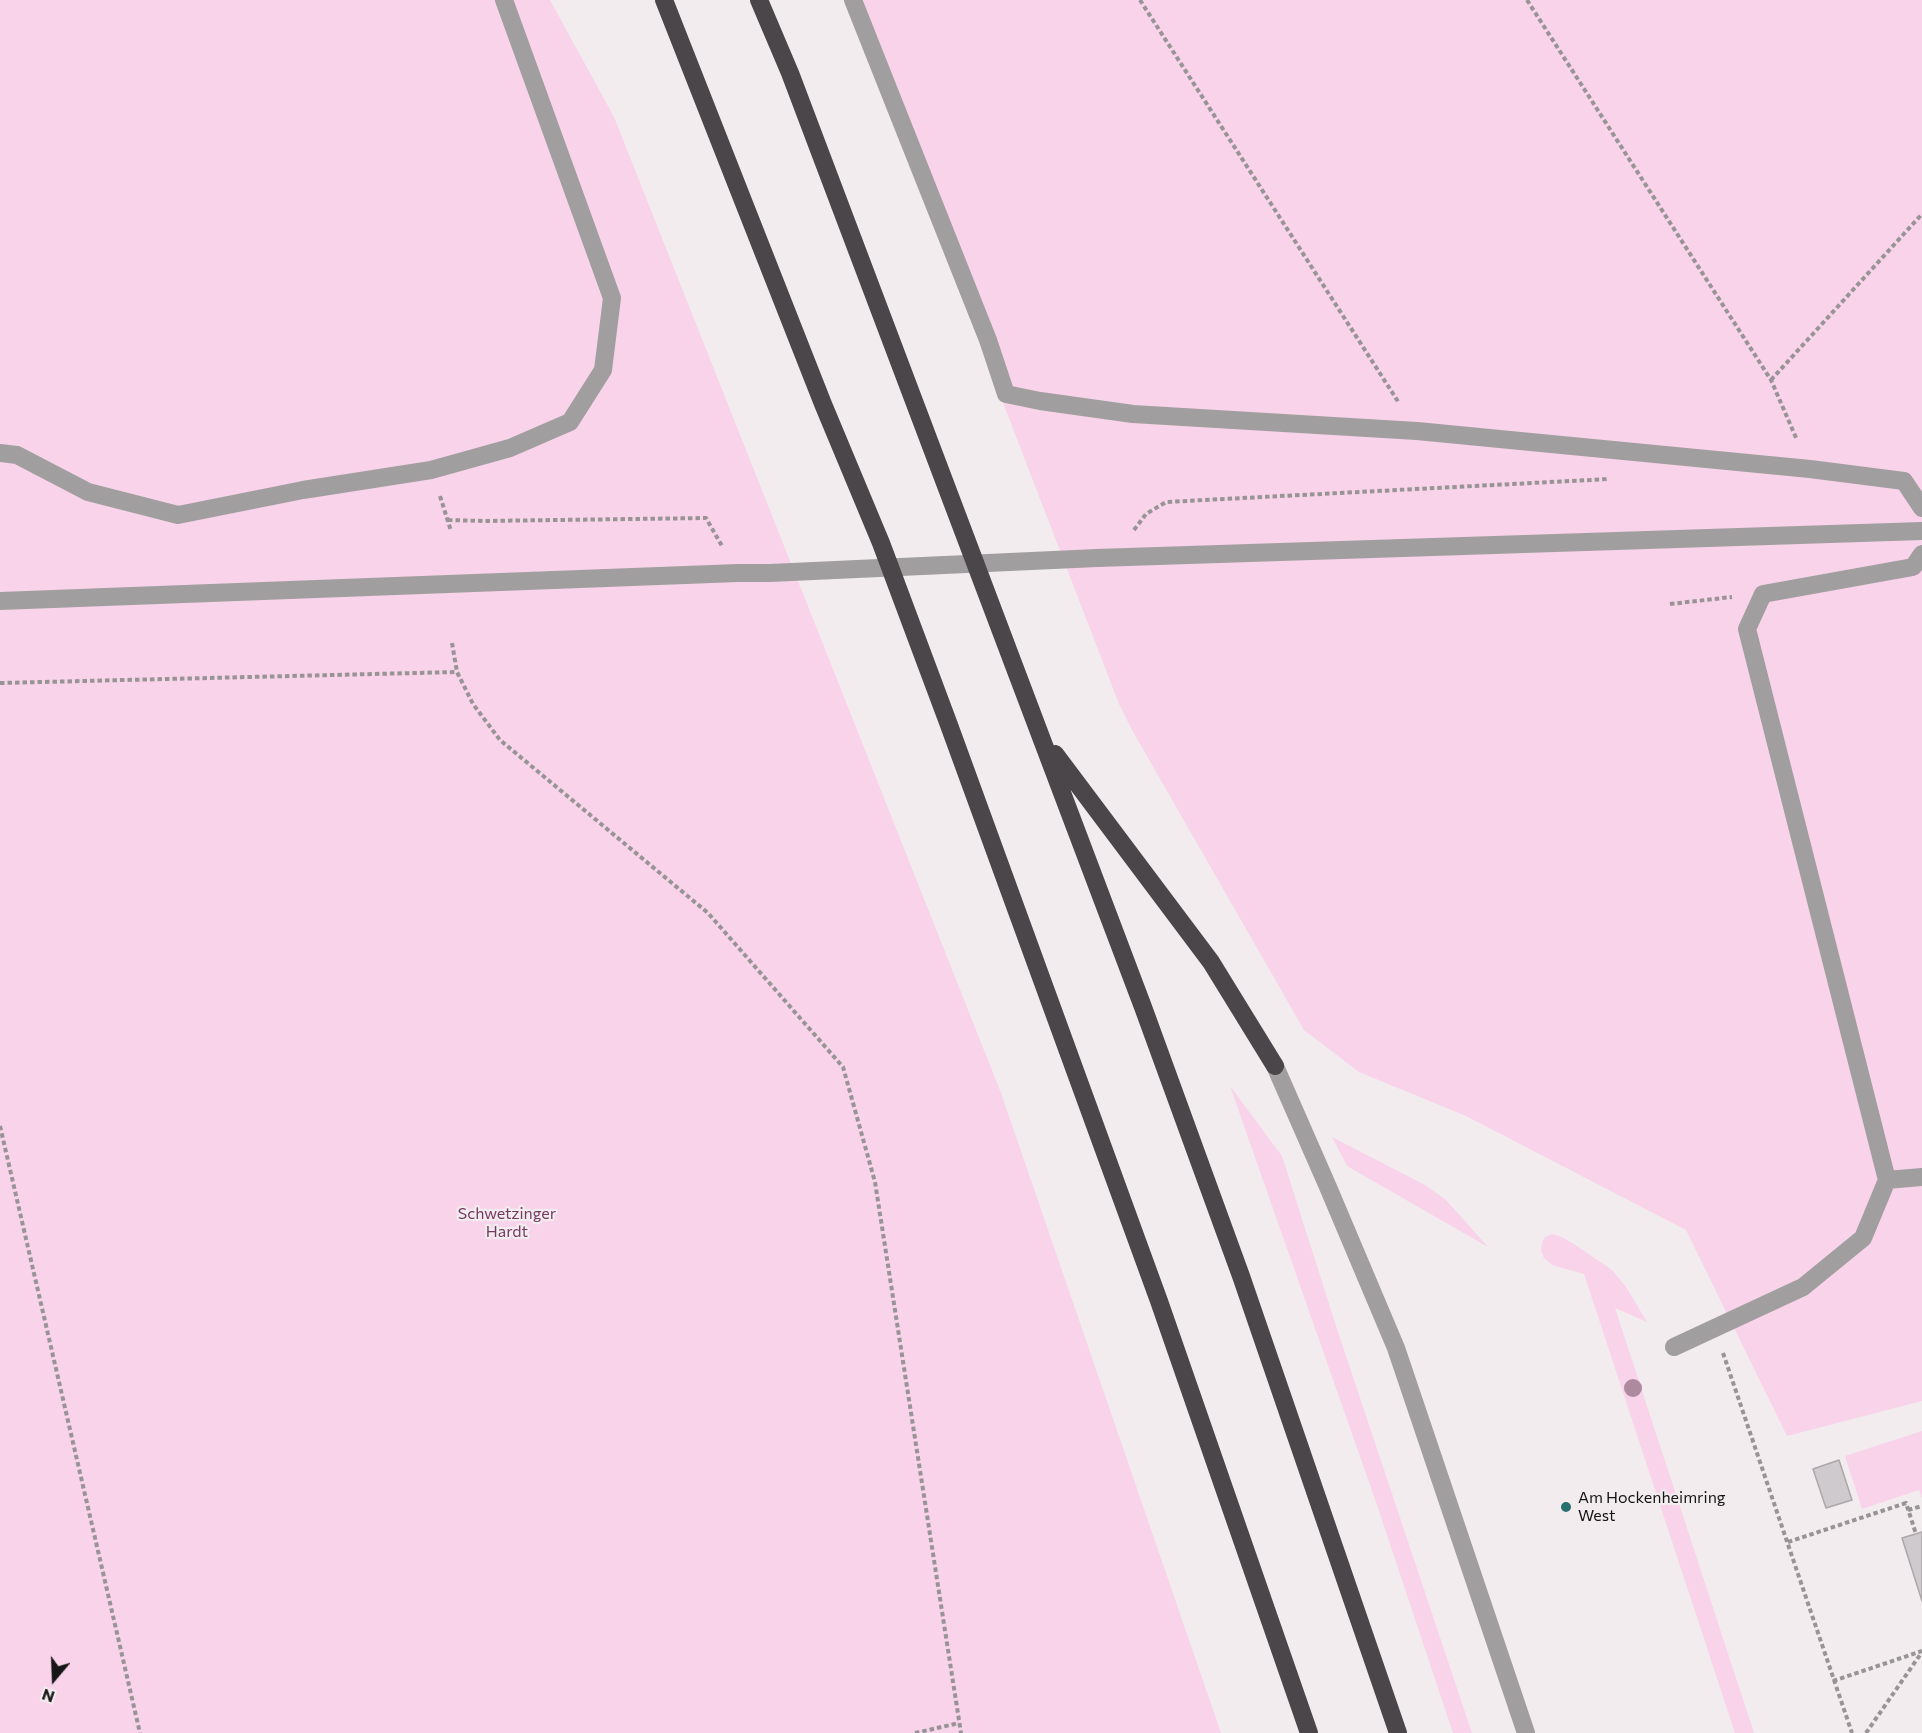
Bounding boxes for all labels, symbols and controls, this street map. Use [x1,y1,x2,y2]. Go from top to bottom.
park label: Schwetzinger Hardt [458,1204,556,1242]
place label: Am Hockenheimring West [1578,1488,1725,1526]
marker: Am Hockenheimring West [1559,1500,1573,1514]
north arrow [24,1649,84,1709]
text: N [39,1686,57,1707]

